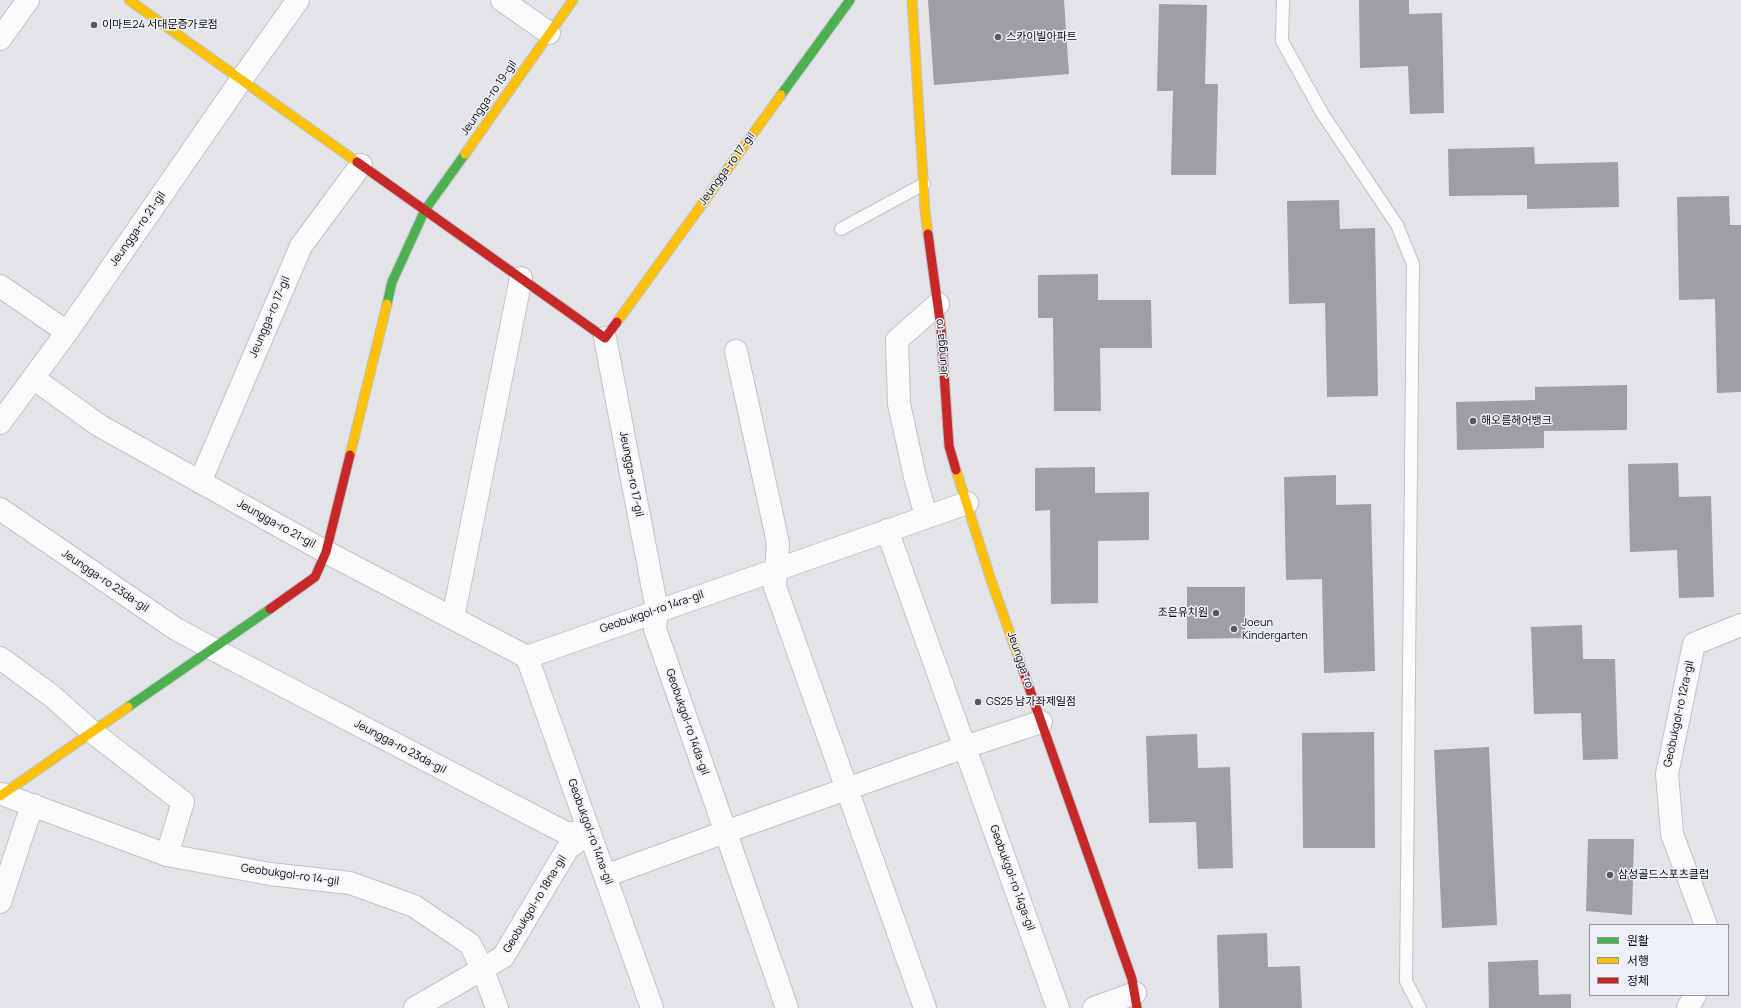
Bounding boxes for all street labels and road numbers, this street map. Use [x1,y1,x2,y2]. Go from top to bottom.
street label: Jeungga-ro 19-gil [458,58,520,138]
street label: Jeungga-ro 17-gil [696,130,758,208]
street label: Jeungga-ro 21-gil [107,189,169,269]
street label: Jeungga-ro 17-gil [247,274,293,360]
street label: Jeungga-ro [933,318,951,378]
street label: Jeungga-ro 17-gil [616,430,646,518]
street label: Jeungga-ro 21-gil [234,497,318,551]
street label: Jeungga-ro 23da-gil [59,547,151,615]
street label: Geobukgol-ro 14ra-gil [598,588,706,636]
street label: Jeungga-ro [1004,630,1036,690]
street label: Geobukgol-ro 12ra-gil [1661,659,1697,769]
street label: Geobukgol-ro 14da-gil [663,667,711,777]
street label: Jeungga-ro 23da-gil [352,717,448,777]
street label: Geobukgol-ro 14na-gil [565,777,615,887]
street label: Geobukgol-ro 14ga-gil [987,823,1037,933]
street label: Geobukgol-ro 18na-gil [501,853,569,955]
street label: Geobukgol-ro 14-gil [240,862,340,888]

